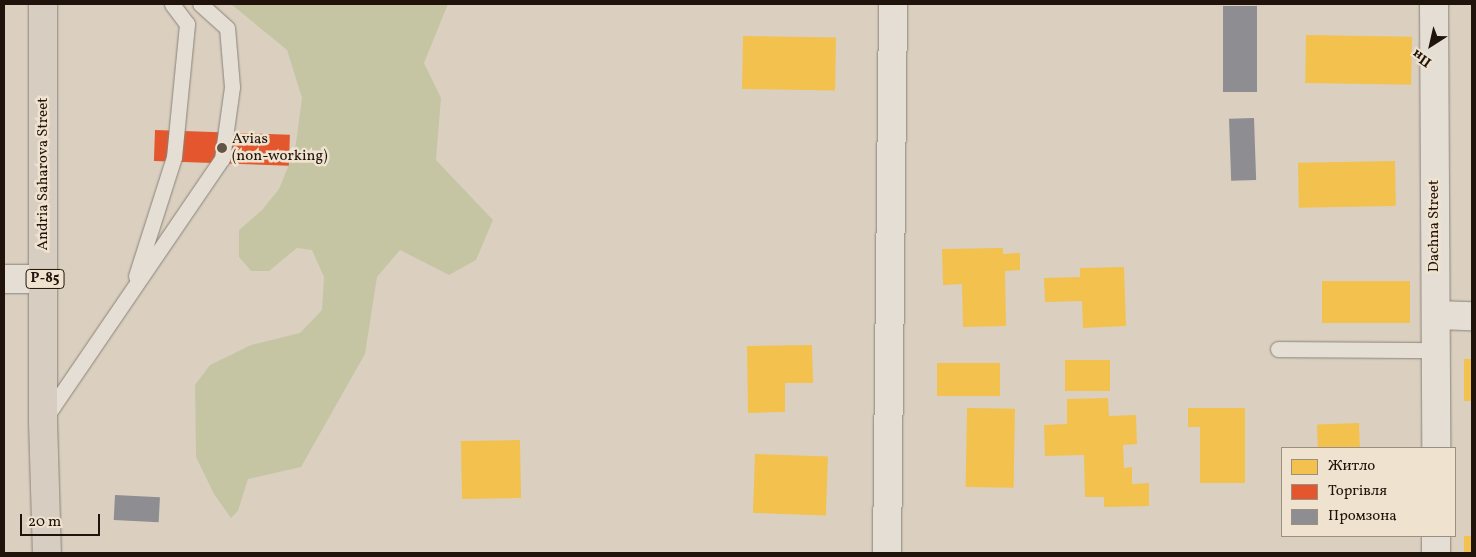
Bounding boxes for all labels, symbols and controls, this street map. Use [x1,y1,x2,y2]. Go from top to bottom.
north arrow [1406,20,1456,70]
text: Пн [1409,44,1436,71]
street label: Andria Saharova Street [35,97,53,251]
place label: Avias (non-working) [232,130,327,165]
marker: Avias (non-working) [216,142,228,154]
street label: Dachna Street [1426,180,1444,272]
road number: Р-85 [25,268,65,290]
legend [1281,447,1456,537]
text: Житло [1328,456,1375,477]
text: Торгівля [1328,481,1387,502]
scale bar [22,504,102,536]
text: Промзона [1328,506,1397,527]
text: 20 m [28,512,61,533]

